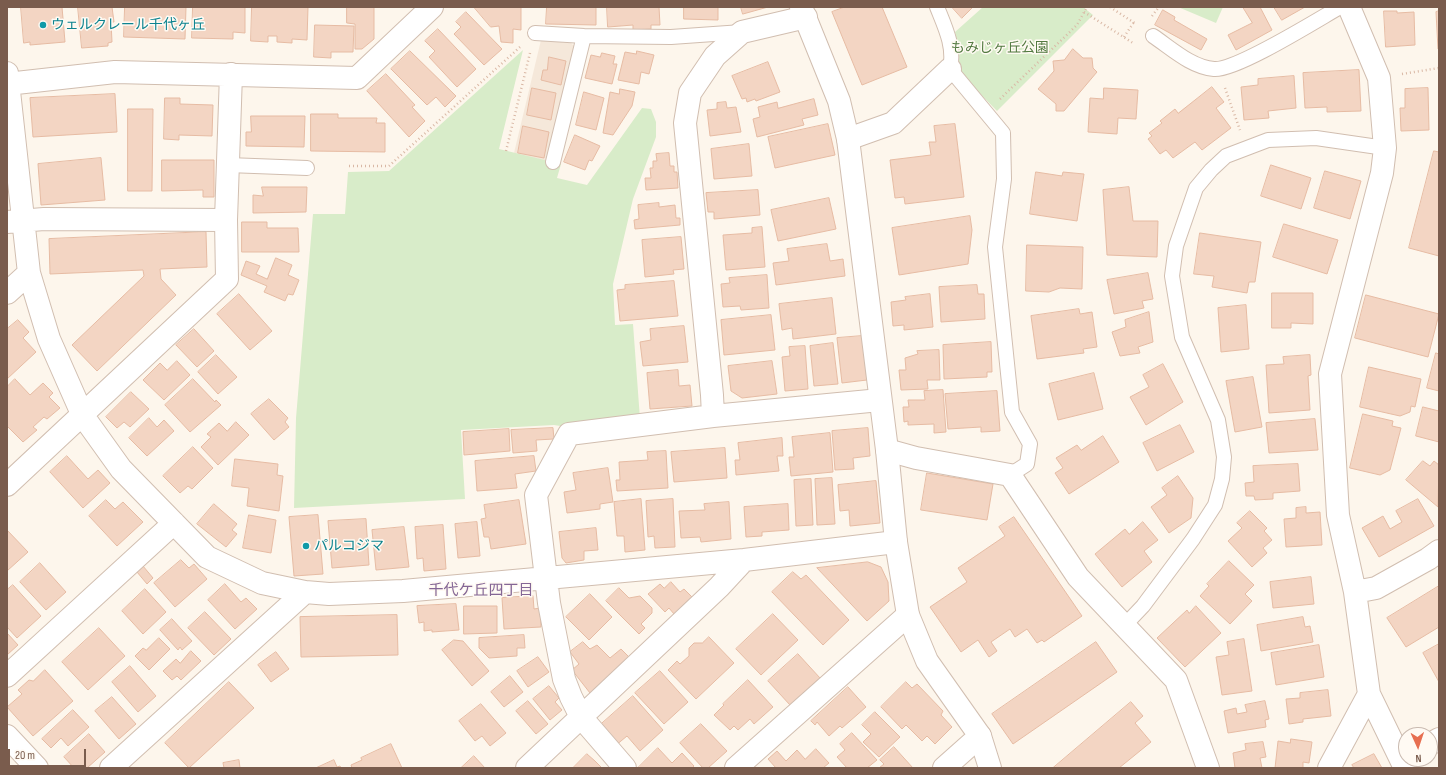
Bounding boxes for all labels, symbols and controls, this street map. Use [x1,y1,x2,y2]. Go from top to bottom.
place label: ウェルクレール千代ヶ丘 [51,17,205,33]
marker: ウェルクレール千代ヶ丘 [38,20,48,30]
park label: もみじヶ丘公園 [951,40,1049,56]
place label: パルコジマ [314,538,384,554]
marker: パルコジマ [301,541,311,551]
district label: 千代ケ丘四丁目 [429,582,533,600]
north arrow [1398,727,1438,767]
scale bar [10,741,88,767]
text: 20 m [15,748,35,763]
text: N [1415,752,1422,765]

